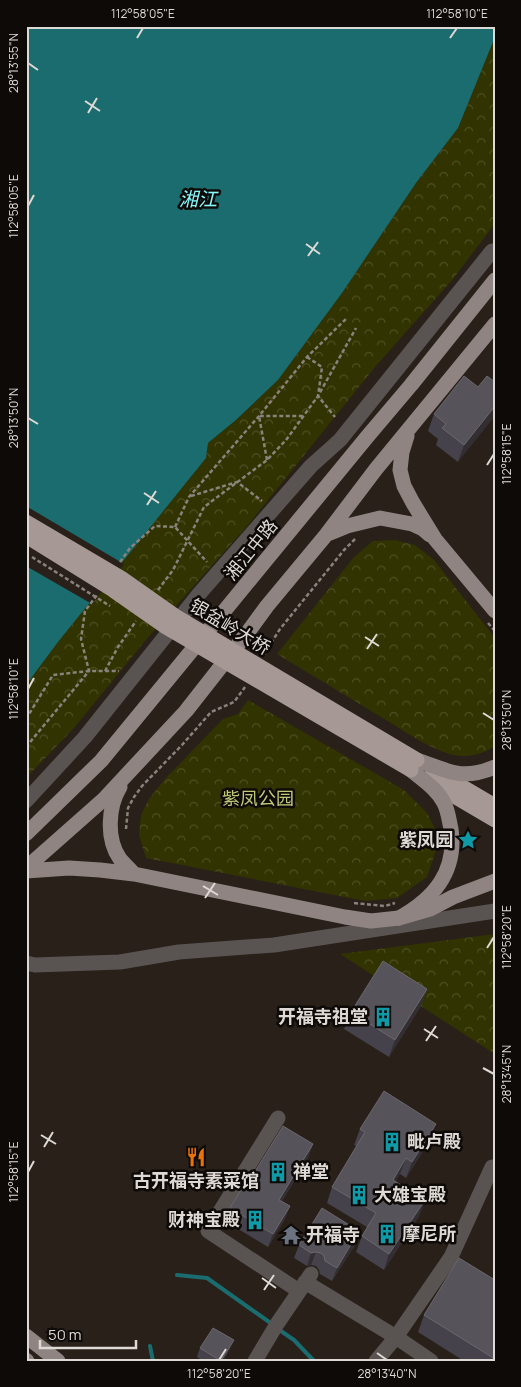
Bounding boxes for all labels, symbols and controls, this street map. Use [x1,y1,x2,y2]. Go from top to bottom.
text: 112°58'05"E [111,5,175,22]
text: 112°58'10"E [426,5,488,22]
text: 28°13'55"N [5,33,22,93]
text: 112°58'05"E [5,174,22,238]
water label: 湘江 [179,186,219,212]
text: 28°13'50"N [5,388,22,448]
text: 112°58'15"E [498,423,515,485]
street label: 湘江中路 [218,514,282,585]
street label: 银盆岭大桥 [186,593,275,660]
text: 112°58'10"E [5,658,22,720]
text: 28°13'50"N [498,690,515,750]
park label: 紫凤公园 [222,786,294,810]
place label: 紫凤园 [399,827,453,851]
place icon: 紫凤园 [457,829,479,851]
text: 112°58'20"E [498,905,515,969]
place label: 开福寺祖堂 [278,1004,368,1028]
building icon: 开福寺祖堂 [372,1006,394,1028]
text: 28°13'45"N [498,1045,515,1103]
place label: 毗卢殿 [407,1129,461,1153]
building icon: 毗卢殿 [381,1131,403,1153]
text: 112°58'15"E [5,1141,22,1203]
restaurant icon: 古开福寺素菜馆 [185,1146,207,1168]
place label: 禅堂 [293,1159,329,1183]
building icon: 禅堂 [267,1161,289,1183]
place label: 古开福寺素菜馆 [133,1168,259,1192]
place label: 大雄宝殿 [374,1182,446,1206]
building icon: 大雄宝殿 [348,1184,370,1206]
place label: 财神宝殿 [168,1207,240,1231]
building icon: 财神宝殿 [244,1209,266,1231]
place label: 摩尼所 [402,1221,456,1245]
place label: 开福寺 [306,1222,360,1246]
building icon: 摩尼所 [376,1223,398,1245]
temple icon: 开福寺 [280,1224,302,1246]
scale bar [40,1317,136,1349]
text: 50 m [48,1324,82,1345]
text: 112°58'20"E [187,1365,251,1382]
text: 28°13'40"N [358,1365,416,1382]

